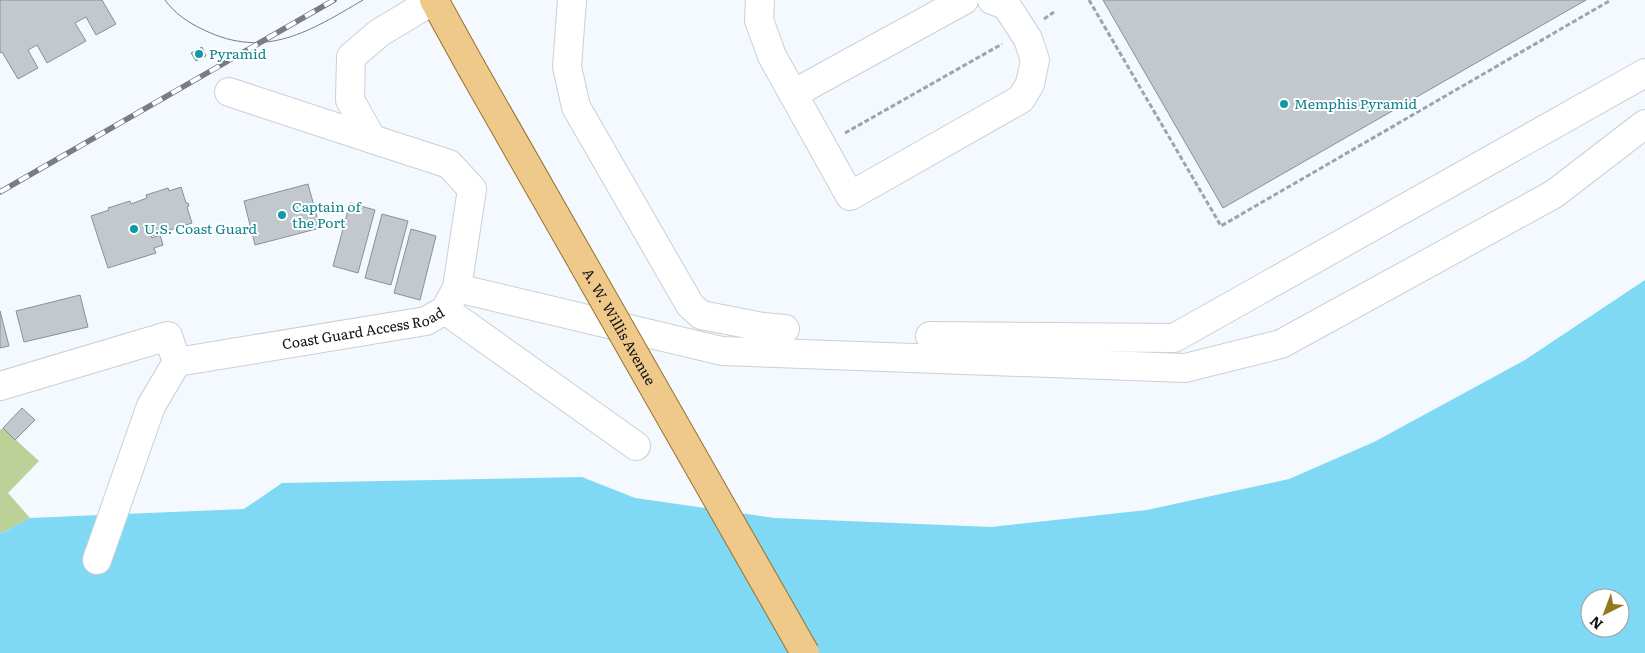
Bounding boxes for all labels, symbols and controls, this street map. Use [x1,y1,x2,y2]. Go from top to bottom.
place label: Pyramid [209,43,267,63]
marker: Pyramid [193,48,205,60]
place label: Memphis Pyramid [1294,93,1418,113]
marker: Memphis Pyramid [1278,98,1290,110]
place label: Captain of the Port [292,196,362,232]
marker: Captain of the Port [276,209,288,221]
place label: U.S. Coast Guard [144,218,258,238]
marker: U.S. Coast Guard [128,223,140,235]
street label: A. W. Willis Avenue [579,264,661,388]
street label: Coast Guard Access Road [280,301,448,354]
north arrow [1580,588,1630,638]
text: N [1584,612,1607,635]

